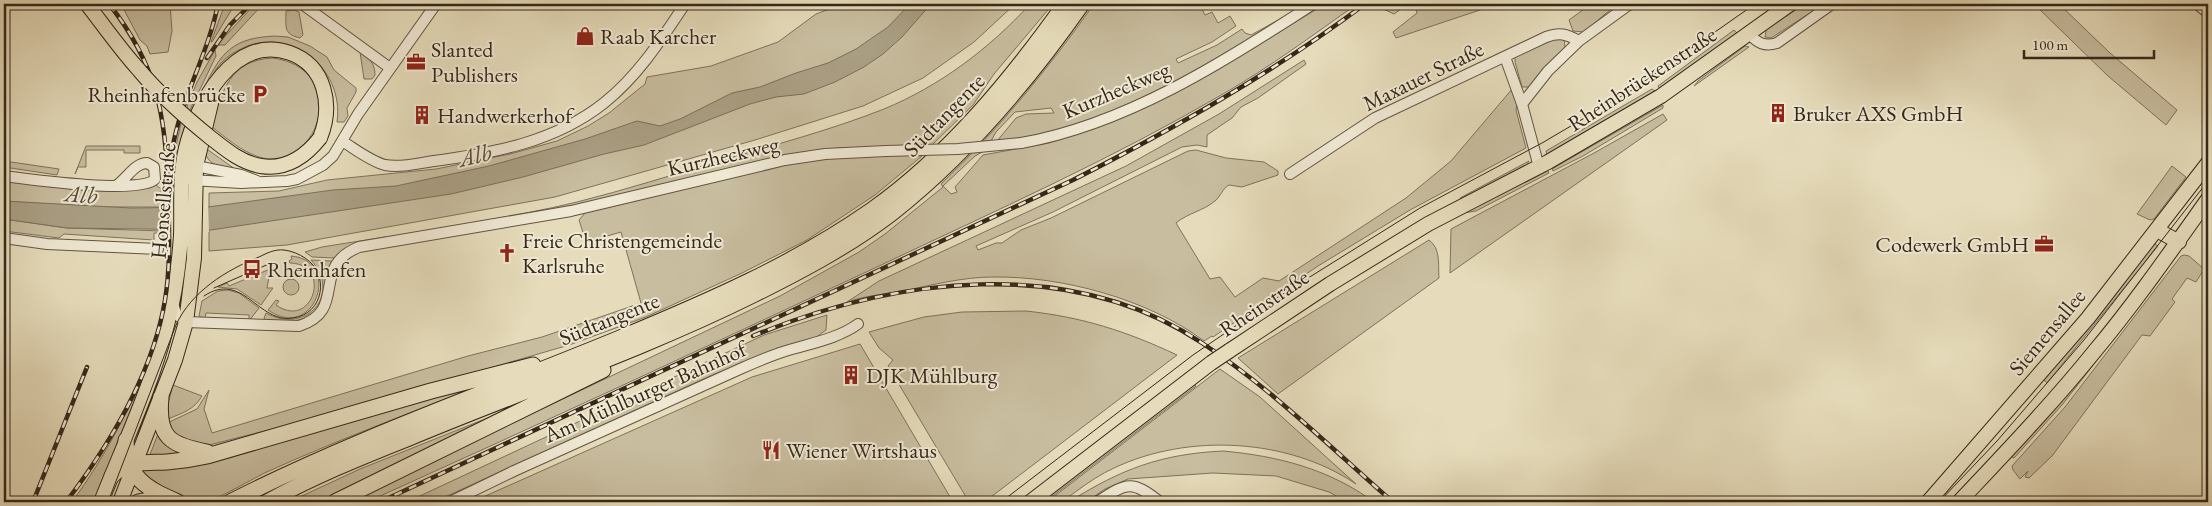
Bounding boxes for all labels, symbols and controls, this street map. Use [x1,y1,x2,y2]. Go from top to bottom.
street label: Rheinbrückenstraße [1562,20,1722,138]
place label: Raab Karcher [600,22,717,51]
shop icon: Raab Karcher [574,25,596,47]
scale bar [2024,28,2154,60]
street label: Maxauer Straße [1358,34,1489,118]
place label: Slanted Publishers [431,35,518,89]
text: 100 m [2032,35,2069,54]
office icon: Slanted Publishers [405,51,427,73]
street label: Kurzheckweg [1058,54,1174,126]
street label: Südtangente [897,67,991,163]
place label: Rheinhafenbrücke [88,80,245,109]
parking icon: Rheinhafenbrücke [249,83,271,105]
place label: Bruker AXS GmbH [1793,99,1963,128]
place label: Handwerkerhof [437,101,575,130]
building icon: Bruker AXS GmbH [1767,102,1789,124]
building icon: Handwerkerhof [411,104,433,126]
street label: Kurzheckweg [664,129,782,183]
water label: Alb [453,136,495,174]
street label: Honsellstraße [143,141,183,260]
water label: Alb [61,177,99,211]
place label: Freie Christengemeinde Karlsruhe [522,226,722,280]
place label: Codewerk GmbH [1875,230,2029,259]
office icon: Codewerk GmbH [2033,233,2055,255]
church icon: Freie Christengemeinde Karlsruhe [496,242,518,264]
place label: Rheinhafen [267,255,367,284]
bus stop icon: Rheinhafen [241,258,263,280]
street label: Rheinstraße [1213,262,1315,344]
street label: Siemensallee [2002,282,2092,382]
street label: Südtangente [555,286,664,352]
street label: Am Mühlburger Bahnhof [538,333,754,450]
place label: DJK Mühlburg [866,361,998,390]
building icon: DJK Mühlburg [840,364,862,386]
place label: Wiener Wirtshaus [786,436,937,465]
restaurant icon: Wiener Wirtshaus [760,439,782,461]

